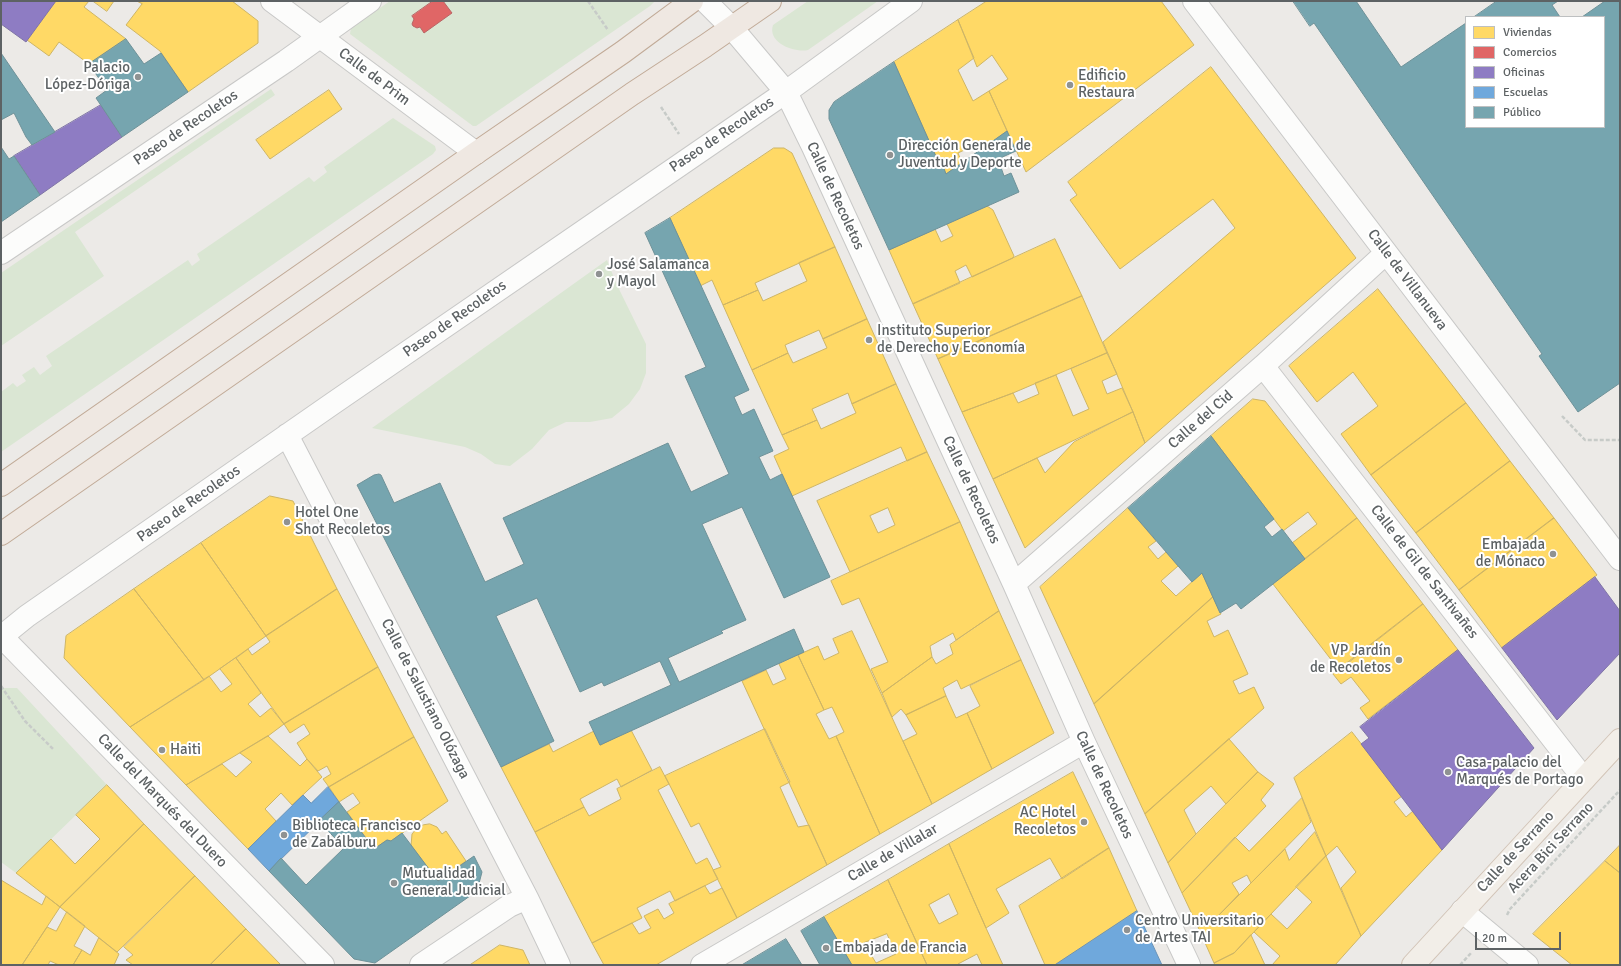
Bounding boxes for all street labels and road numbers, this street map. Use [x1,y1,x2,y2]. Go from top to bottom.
street label: Calle de Prim [335,44,413,110]
street label: Paseo de Recoletos [130,86,242,170]
street label: Paseo de Recoletos [666,93,778,177]
street label: Calle de Recoletos [802,139,868,253]
street label: Calle de Villanueva [1363,226,1451,334]
street label: Paseo de Recoletos [400,277,510,361]
street label: Calle del Cid [1165,387,1237,453]
street label: Calle de Recoletos [938,433,1004,547]
street label: Paseo de Recoletos [134,462,244,546]
street label: Calle de Gil de Santivañes [1366,502,1482,642]
street label: Calle de Salustiano Olózaga [377,616,473,782]
street label: Calle de Recoletos [1071,728,1137,842]
street label: Calle del Marqués del Duero [93,730,231,872]
street label: Acera Bici Serrano [1504,799,1598,897]
street label: Calle de Serrano [1474,807,1558,897]
street label: Calle de Villalar [845,820,941,886]

